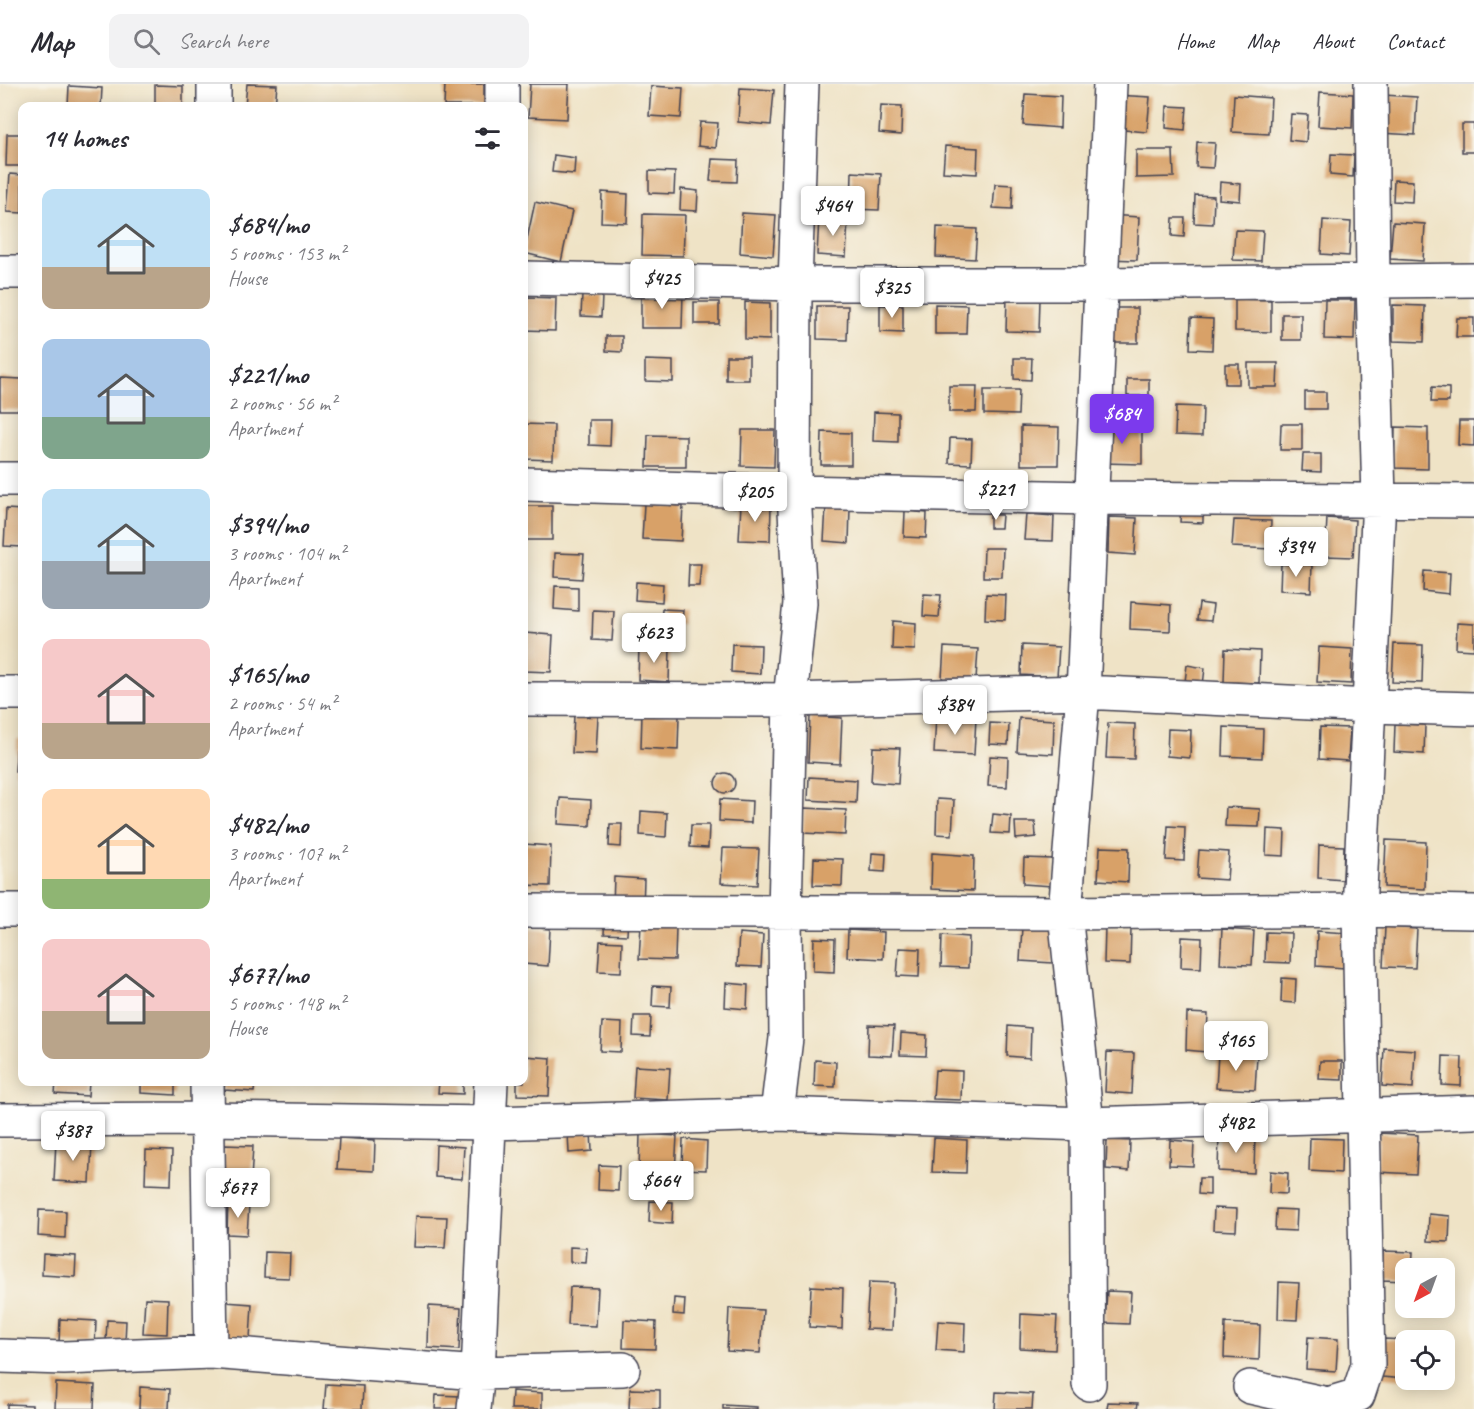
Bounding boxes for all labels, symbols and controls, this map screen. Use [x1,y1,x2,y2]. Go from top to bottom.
search box [109,14,529,68]
text: Map [30,24,73,59]
icon: search [130,25,163,58]
text: Search here [178,27,268,55]
text: Home [1176,28,1214,54]
text: Map [1247,28,1279,54]
text: About [1312,28,1354,54]
text: Contact [1387,28,1444,54]
text: 14 homes [42,122,127,155]
icon: filters [471,122,504,155]
pin: $464 [797,186,869,237]
text: $464 [815,193,851,218]
text: $684/mo [228,208,309,241]
icon: home [90,213,162,285]
text: 5 rooms · 153 m² [228,241,345,266]
pin: $425 [626,259,698,310]
text: House [228,266,267,291]
text: $425 [644,266,680,291]
pin: $325 [856,268,928,319]
text: $325 [874,275,910,300]
text: $221/mo [228,358,308,391]
icon: home [90,363,162,435]
text: 2 rooms · 56 m² [228,391,336,416]
pin: $684 [1086,394,1158,445]
text: $684 [1104,401,1140,426]
text: Apartment [228,416,301,441]
pin: $221 [960,470,1032,521]
pin: $205 [719,472,791,523]
text: $221 [978,477,1014,502]
text: $205 [737,479,773,504]
text: $394/mo [228,508,308,541]
icon: home [90,513,162,585]
pin: $394 [1260,527,1332,578]
text: $394 [1278,534,1314,559]
text: 3 rooms · 104 m² [228,541,345,566]
text: Apartment [228,566,301,591]
pin: $623 [618,613,690,664]
text: $623 [636,620,672,645]
text: $165/mo [228,658,308,691]
icon: home [90,663,162,735]
pin: $384 [919,685,991,736]
text: 2 rooms · 54 m² [228,691,336,716]
text: $384 [937,692,973,717]
text: Apartment [228,716,301,741]
text: $482/mo [228,808,308,841]
icon: home [90,813,162,885]
text: 3 rooms · 107 m² [228,841,345,866]
text: Apartment [228,866,301,891]
text: $677/mo [228,958,308,991]
icon: home [90,963,162,1035]
text: 5 rooms · 148 m² [228,991,345,1016]
text: House [228,1016,267,1041]
pin: $165 [1200,1021,1272,1072]
text: $165 [1218,1028,1254,1053]
pin: $482 [1200,1103,1272,1154]
text: $482 [1218,1110,1254,1135]
pin: $387 [37,1111,109,1162]
text: $387 [55,1118,91,1143]
pin: $664 [625,1161,697,1212]
pin: $677 [202,1168,274,1219]
text: $664 [643,1168,679,1193]
text: $677 [220,1175,256,1200]
north arrow [1395,1258,1455,1318]
map controls [1395,1258,1455,1390]
button: locate [1395,1330,1455,1390]

